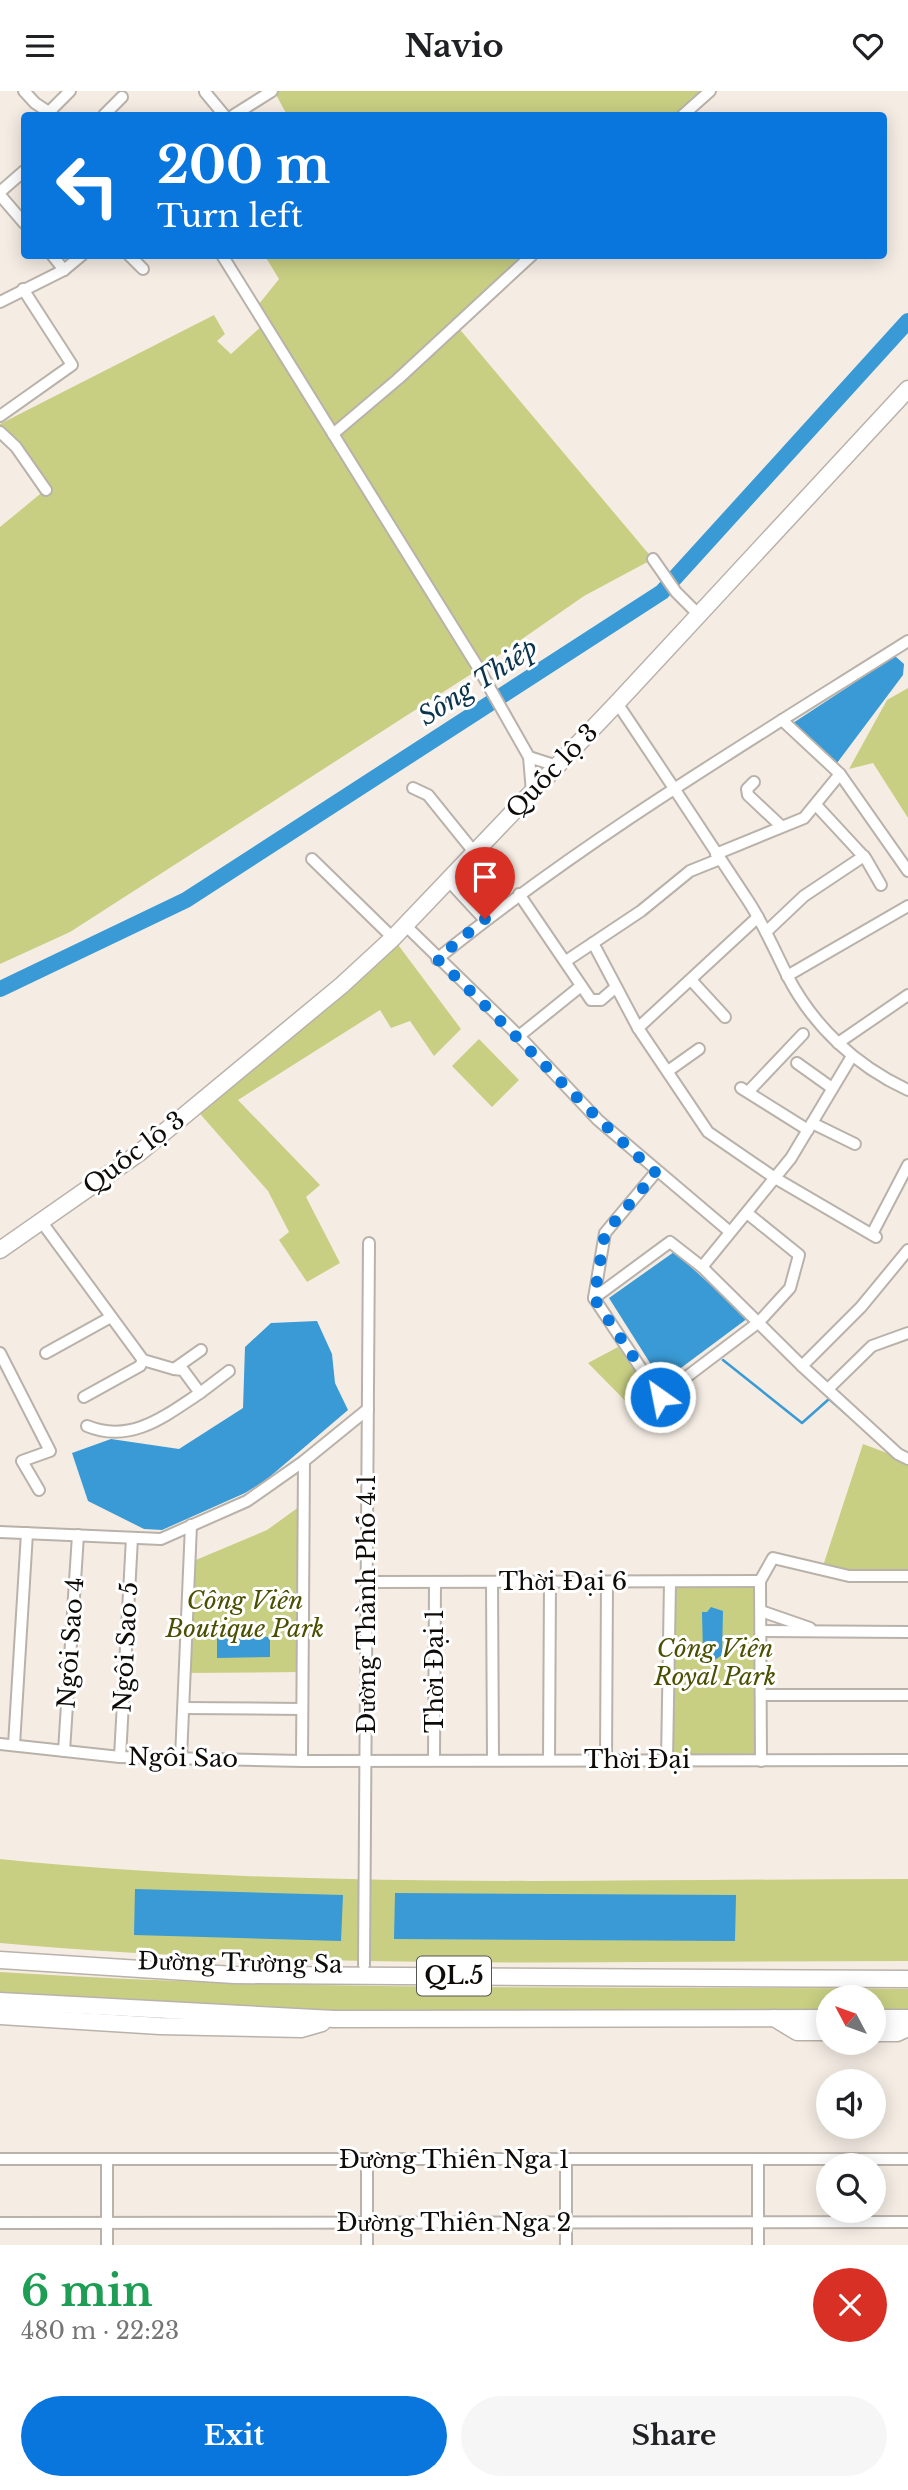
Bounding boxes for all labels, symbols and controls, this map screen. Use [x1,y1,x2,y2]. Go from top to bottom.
text: Navio [404,26,504,66]
icon: menu [21,27,59,65]
icon: heart [849,27,887,65]
text: 200 m [157,135,330,196]
icon: left [42,140,133,231]
text: Turn left [157,196,303,236]
water label: Sông Thiếp [412,632,544,732]
street label: Quốc lộ 3 [500,718,604,824]
pin [455,847,515,919]
icon: arrive [466,858,504,896]
street label: Quốc lộ 3 [77,1105,190,1200]
position arrow [623,1360,697,1434]
street label: Đường Thành Phố 4.1 [352,1474,381,1734]
street label: Thời Đại 6 [499,1567,627,1596]
street label: Ngôi Sao 4 [51,1576,90,1709]
street label: Ngôi Sao 5 [108,1581,143,1713]
park label: Công Viên Boutique Park [165,1586,324,1643]
street label: Thời Đại 1 [420,1609,449,1733]
park label: Công Viên Royal Park [653,1634,776,1691]
street label: Ngôi Sao [128,1742,238,1773]
street label: Thời Đại [584,1745,690,1774]
street label: Đường Trường Sa [137,1946,343,1979]
road number: QL.5 [417,1957,491,1995]
north arrow [816,1985,886,2055]
map controls [816,1985,886,2223]
button: sound [816,2069,886,2139]
street label: Đường Thiên Nga 1 [339,2145,569,2174]
button: search [816,2153,886,2223]
street label: Đường Thiên Nga 2 [337,2208,571,2237]
text: 6 min [21,2265,153,2317]
button: close [813,2268,887,2342]
text: 480 m · 22:23 [21,2317,179,2345]
button: Exit [21,2396,447,2476]
button: Share [461,2396,887,2476]

